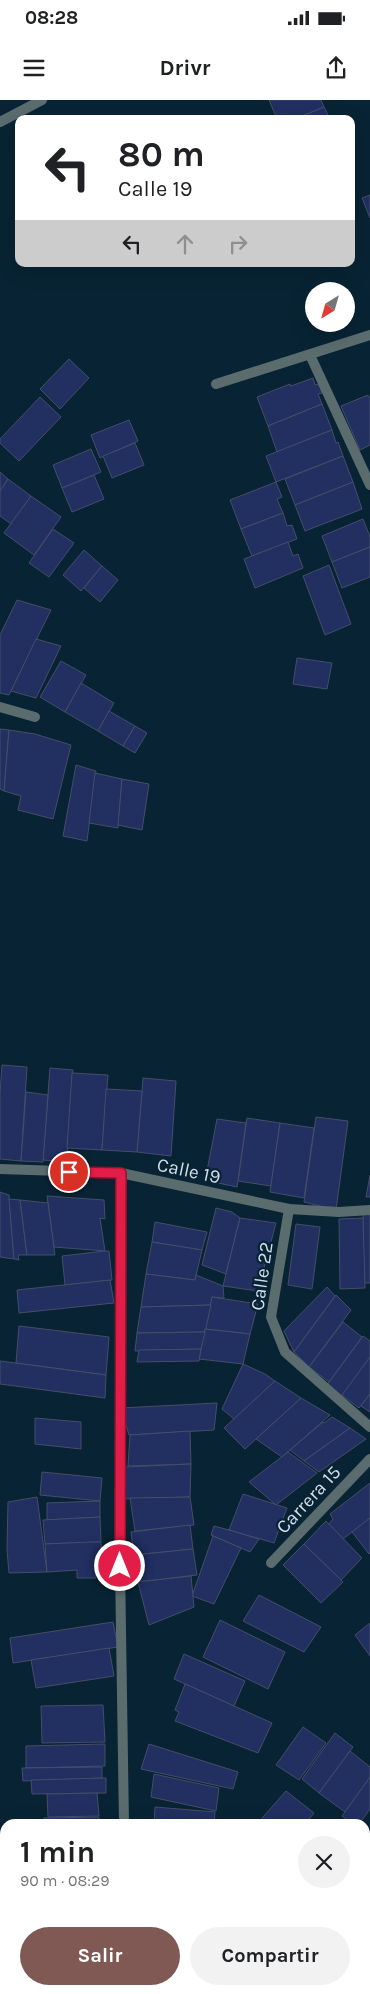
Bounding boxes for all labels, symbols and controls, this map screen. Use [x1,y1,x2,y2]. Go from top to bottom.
text: 08:28 [25,7,78,29]
icon: menu [20,54,48,82]
icon: share [322,54,350,82]
text: Drivr [159,55,211,81]
text: 80 m [118,134,205,175]
icon: left [35,135,100,200]
text: Calle 19 [118,176,192,202]
icon: left [118,230,146,258]
icon: ahead [171,230,199,258]
icon: right [224,230,252,258]
north arrow [305,282,355,332]
map controls [305,282,355,332]
pin [48,1151,90,1193]
street label: Calle 19 [155,1154,223,1188]
icon: arrive [55,1158,83,1186]
street label: Calle 22 [246,1240,278,1312]
street label: Carrera 15 [272,1461,346,1538]
position arrow [93,1539,145,1591]
text: 1 min [20,1834,95,1870]
button: close [298,1836,350,1888]
text: 90 m · 08:29 [20,1871,110,1890]
button: Salir [20,1927,180,1985]
button: Compartir [190,1927,350,1985]

